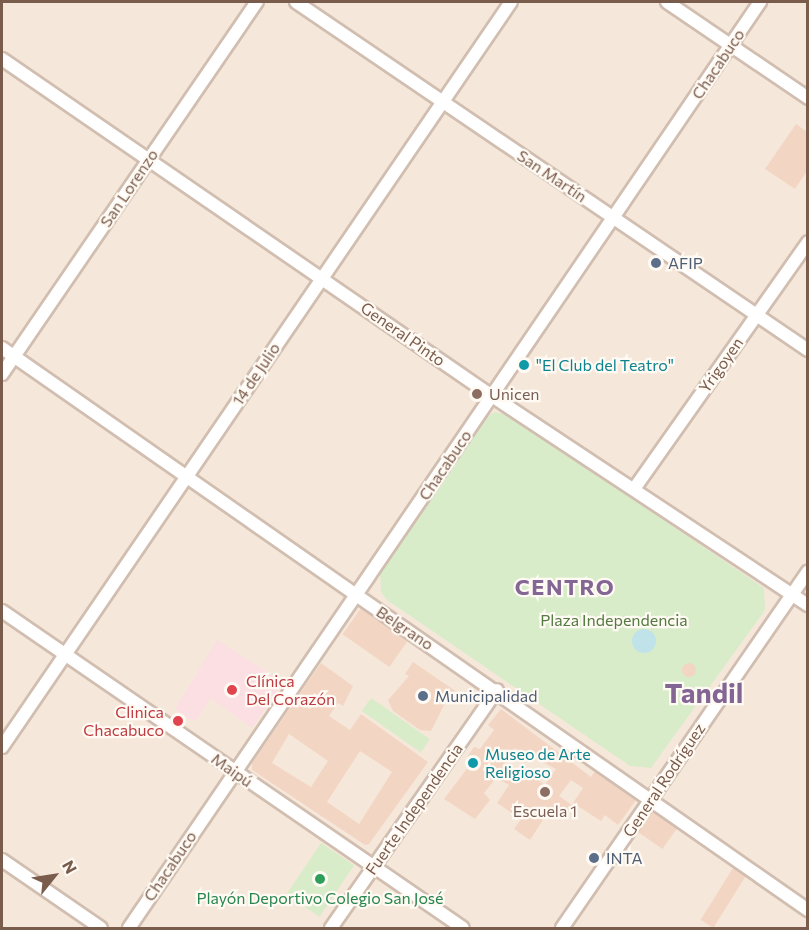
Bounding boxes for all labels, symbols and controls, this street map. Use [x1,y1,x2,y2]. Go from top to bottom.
street label: Chacabuco [687,25,749,103]
street label: San Lorenzo [96,145,162,231]
street label: San Martín [514,146,590,206]
place label: AFIP [668,253,703,273]
marker: AFIP [649,256,663,270]
street label: General Pinto [357,298,449,370]
street label: Yrigoyen [695,334,747,396]
street label: 14 de Julio [228,339,284,409]
place label: "El Club del Teatro" [536,355,674,375]
marker: "El Club del Teatro" [517,358,531,372]
place label: Unicen [489,384,539,404]
marker: Unicen [470,387,484,401]
street label: Chacabuco [414,426,476,504]
district label: CENTRO [515,574,615,600]
street label: Belgrano [373,602,437,654]
park label: Plaza Independencia [540,610,688,630]
place label: Clínica Del Corazón [246,671,335,709]
district label: Tandil [665,675,743,709]
marker: Clínica Del Corazón [223,681,241,699]
place label: Municipalidad [435,686,537,706]
marker: Municipalidad [416,689,430,703]
place label: Clinica Chacabuco [83,702,164,740]
marker: Clinica Chacabuco [169,712,187,730]
street label: General Rodríguez [619,719,709,841]
street label: Fuerte Independencia [361,739,467,879]
place label: Museo de Arte Religioso [485,744,591,782]
street label: Maipú [208,749,256,791]
marker: Museo de Arte Religioso [466,756,480,770]
marker: Escuela 1 [538,785,552,799]
place label: Escuela 1 [513,801,577,821]
street label: Chacabuco [139,827,201,905]
north arrow [24,846,84,906]
place label: INTA [606,848,642,868]
marker: INTA [587,851,601,865]
text: N [59,857,81,877]
marker: Playón Deportivo Colegio San José [313,872,327,886]
place label: Playón Deportivo Colegio San José [196,888,444,908]

